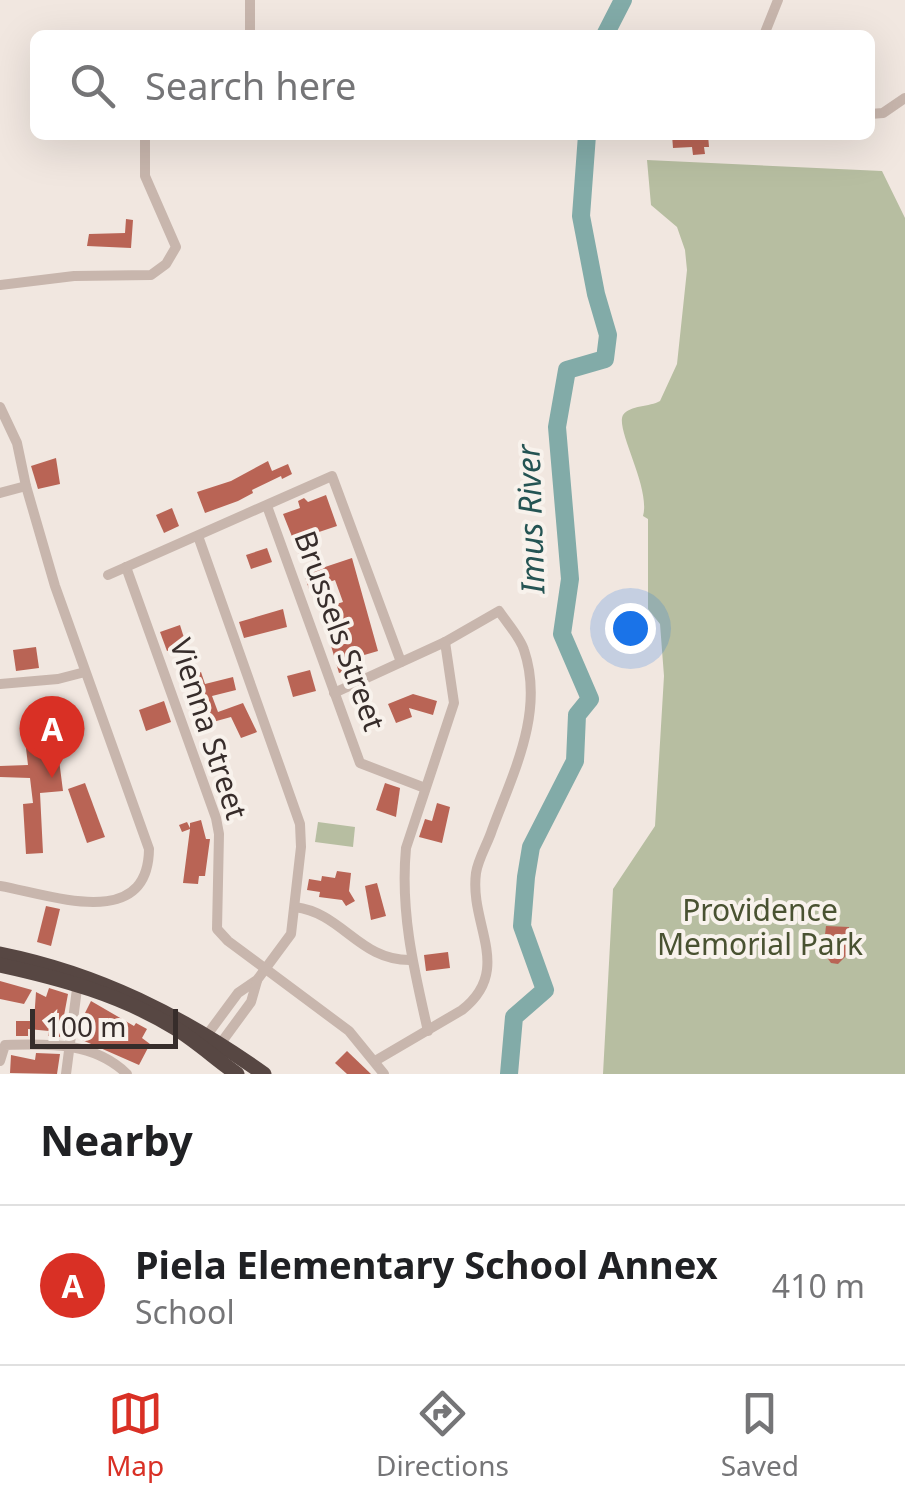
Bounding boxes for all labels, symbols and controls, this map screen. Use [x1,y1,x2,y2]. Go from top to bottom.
search box [30,30,875,140]
icon: search [65,58,120,113]
text: Search here [145,59,356,111]
water label: Imus River [505,442,554,595]
street label: Brussels Street [285,525,396,736]
your location [605,603,656,654]
street label: Vienna Street [161,633,258,824]
pin: A [20,696,84,778]
park label: Providence Memorial Park [657,889,863,964]
scale bar [30,1004,178,1048]
text: 100 m [45,1007,127,1045]
text: Nearby [40,1111,193,1168]
text: Piela Elementary School Annex [135,1238,718,1290]
text: A [61,1264,84,1307]
text: 410 m [772,1264,865,1307]
text: School [135,1290,235,1333]
tab: Map [106,1386,164,1484]
tab: Directions [376,1386,509,1484]
tab: Saved [721,1386,799,1484]

